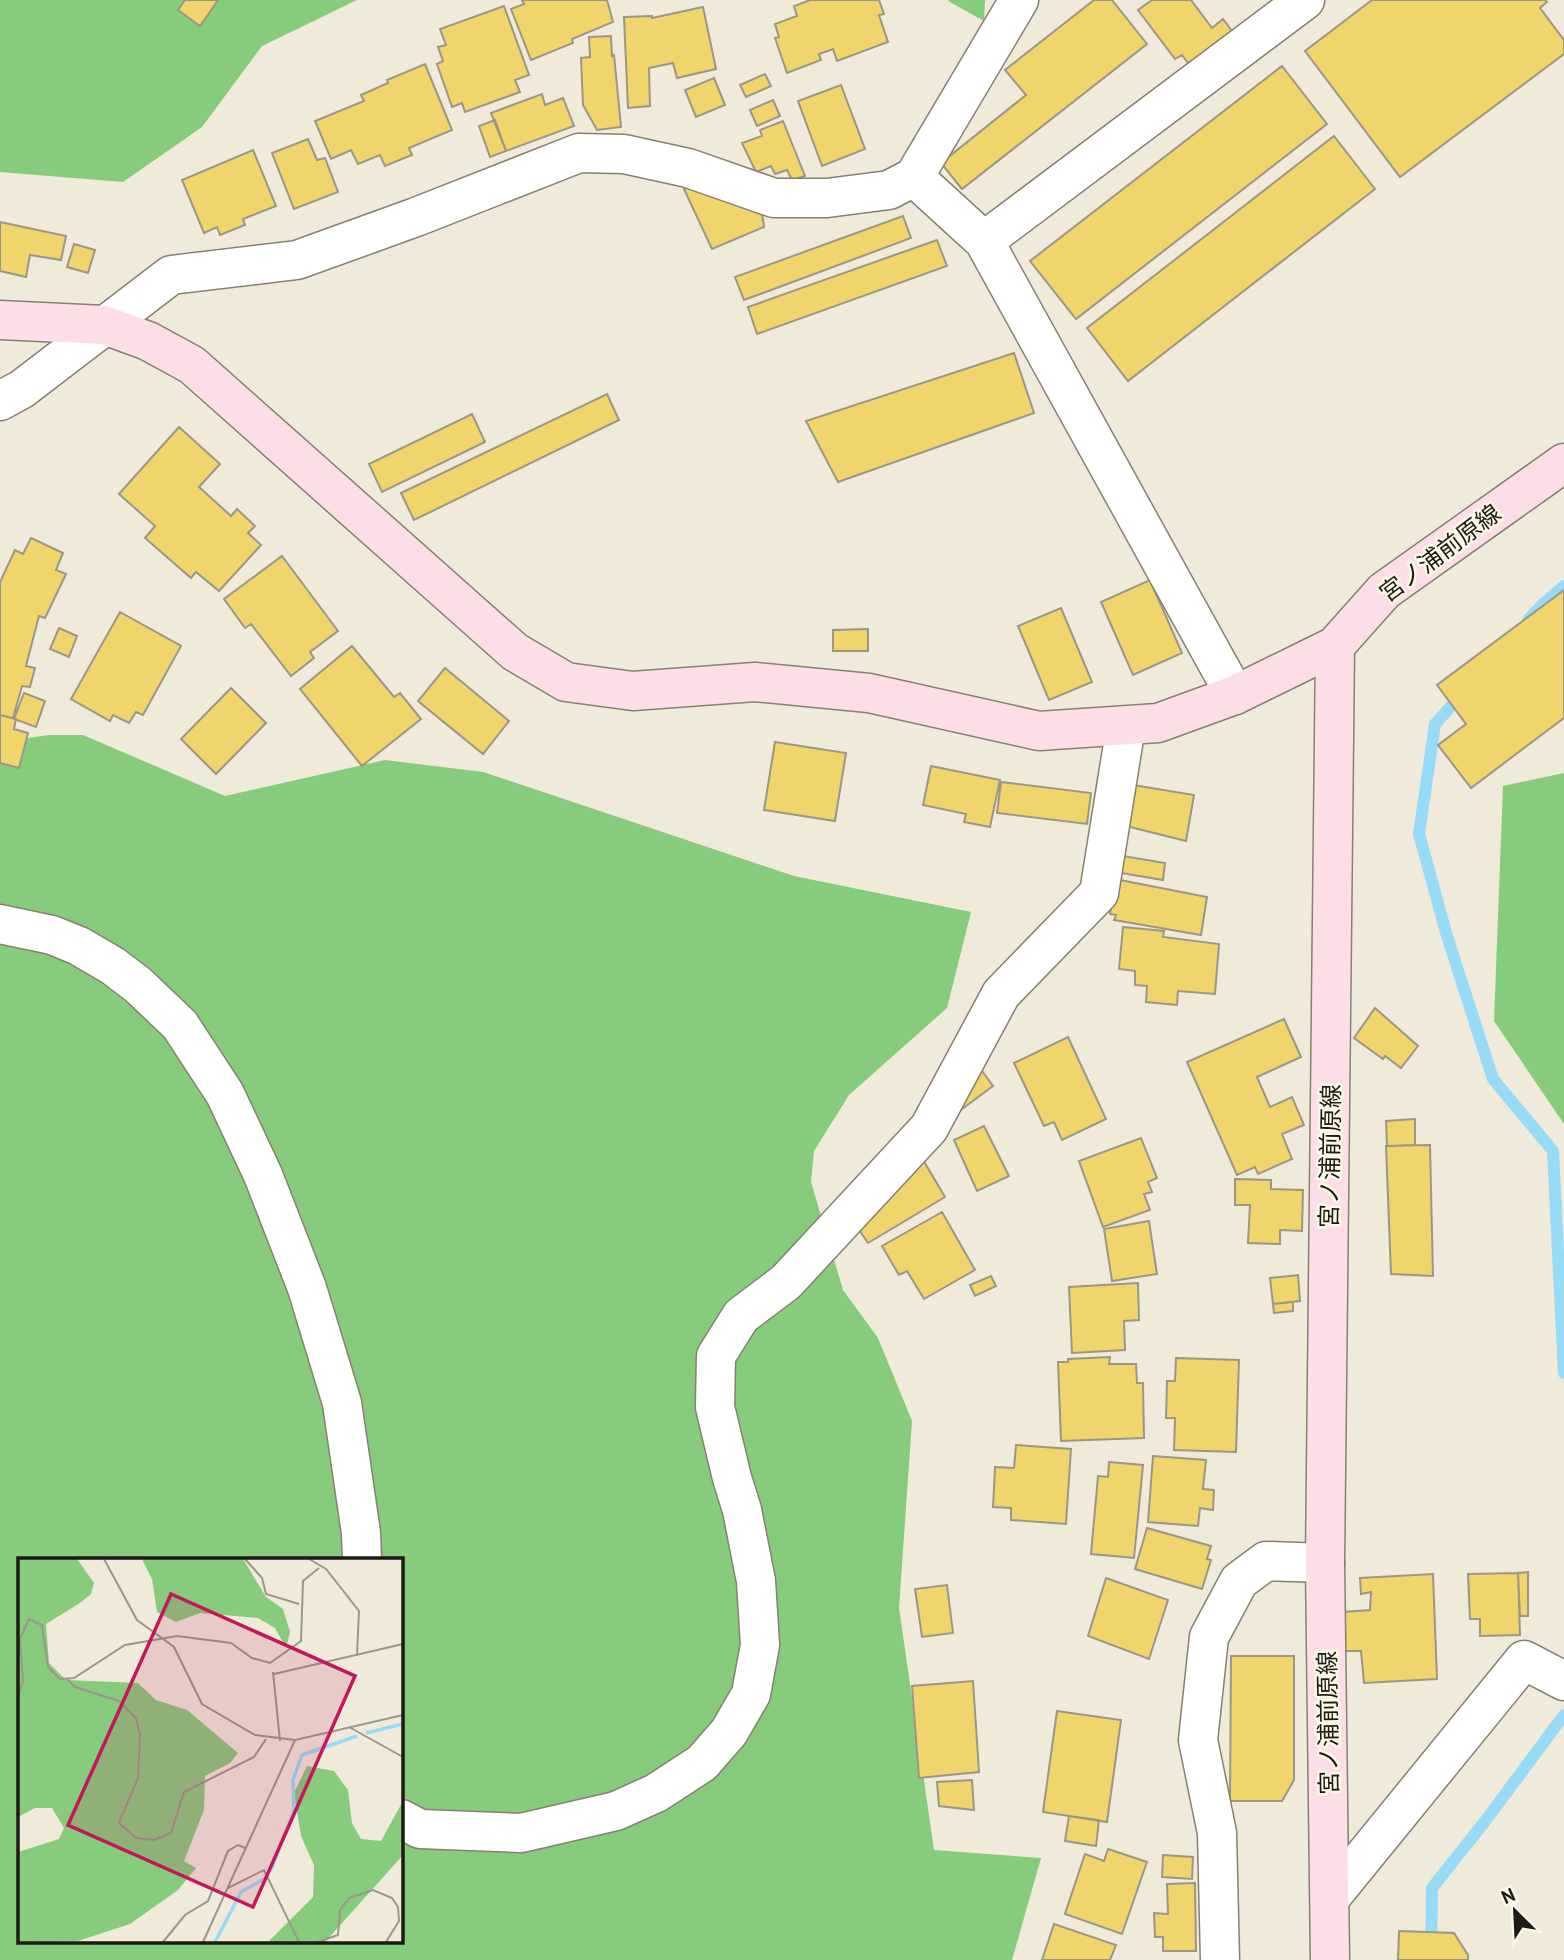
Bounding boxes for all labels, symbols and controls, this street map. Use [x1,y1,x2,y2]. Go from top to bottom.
street label: 宮ノ浦前原線 [1373,497,1507,609]
street label: 宮ノ浦前原線 [1313,1084,1347,1228]
inset map [18,1558,402,1942]
street label: 宮ノ浦前原線 [1311,1651,1345,1795]
north arrow [1480,1876,1550,1946]
text: N [1498,1882,1519,1909]

